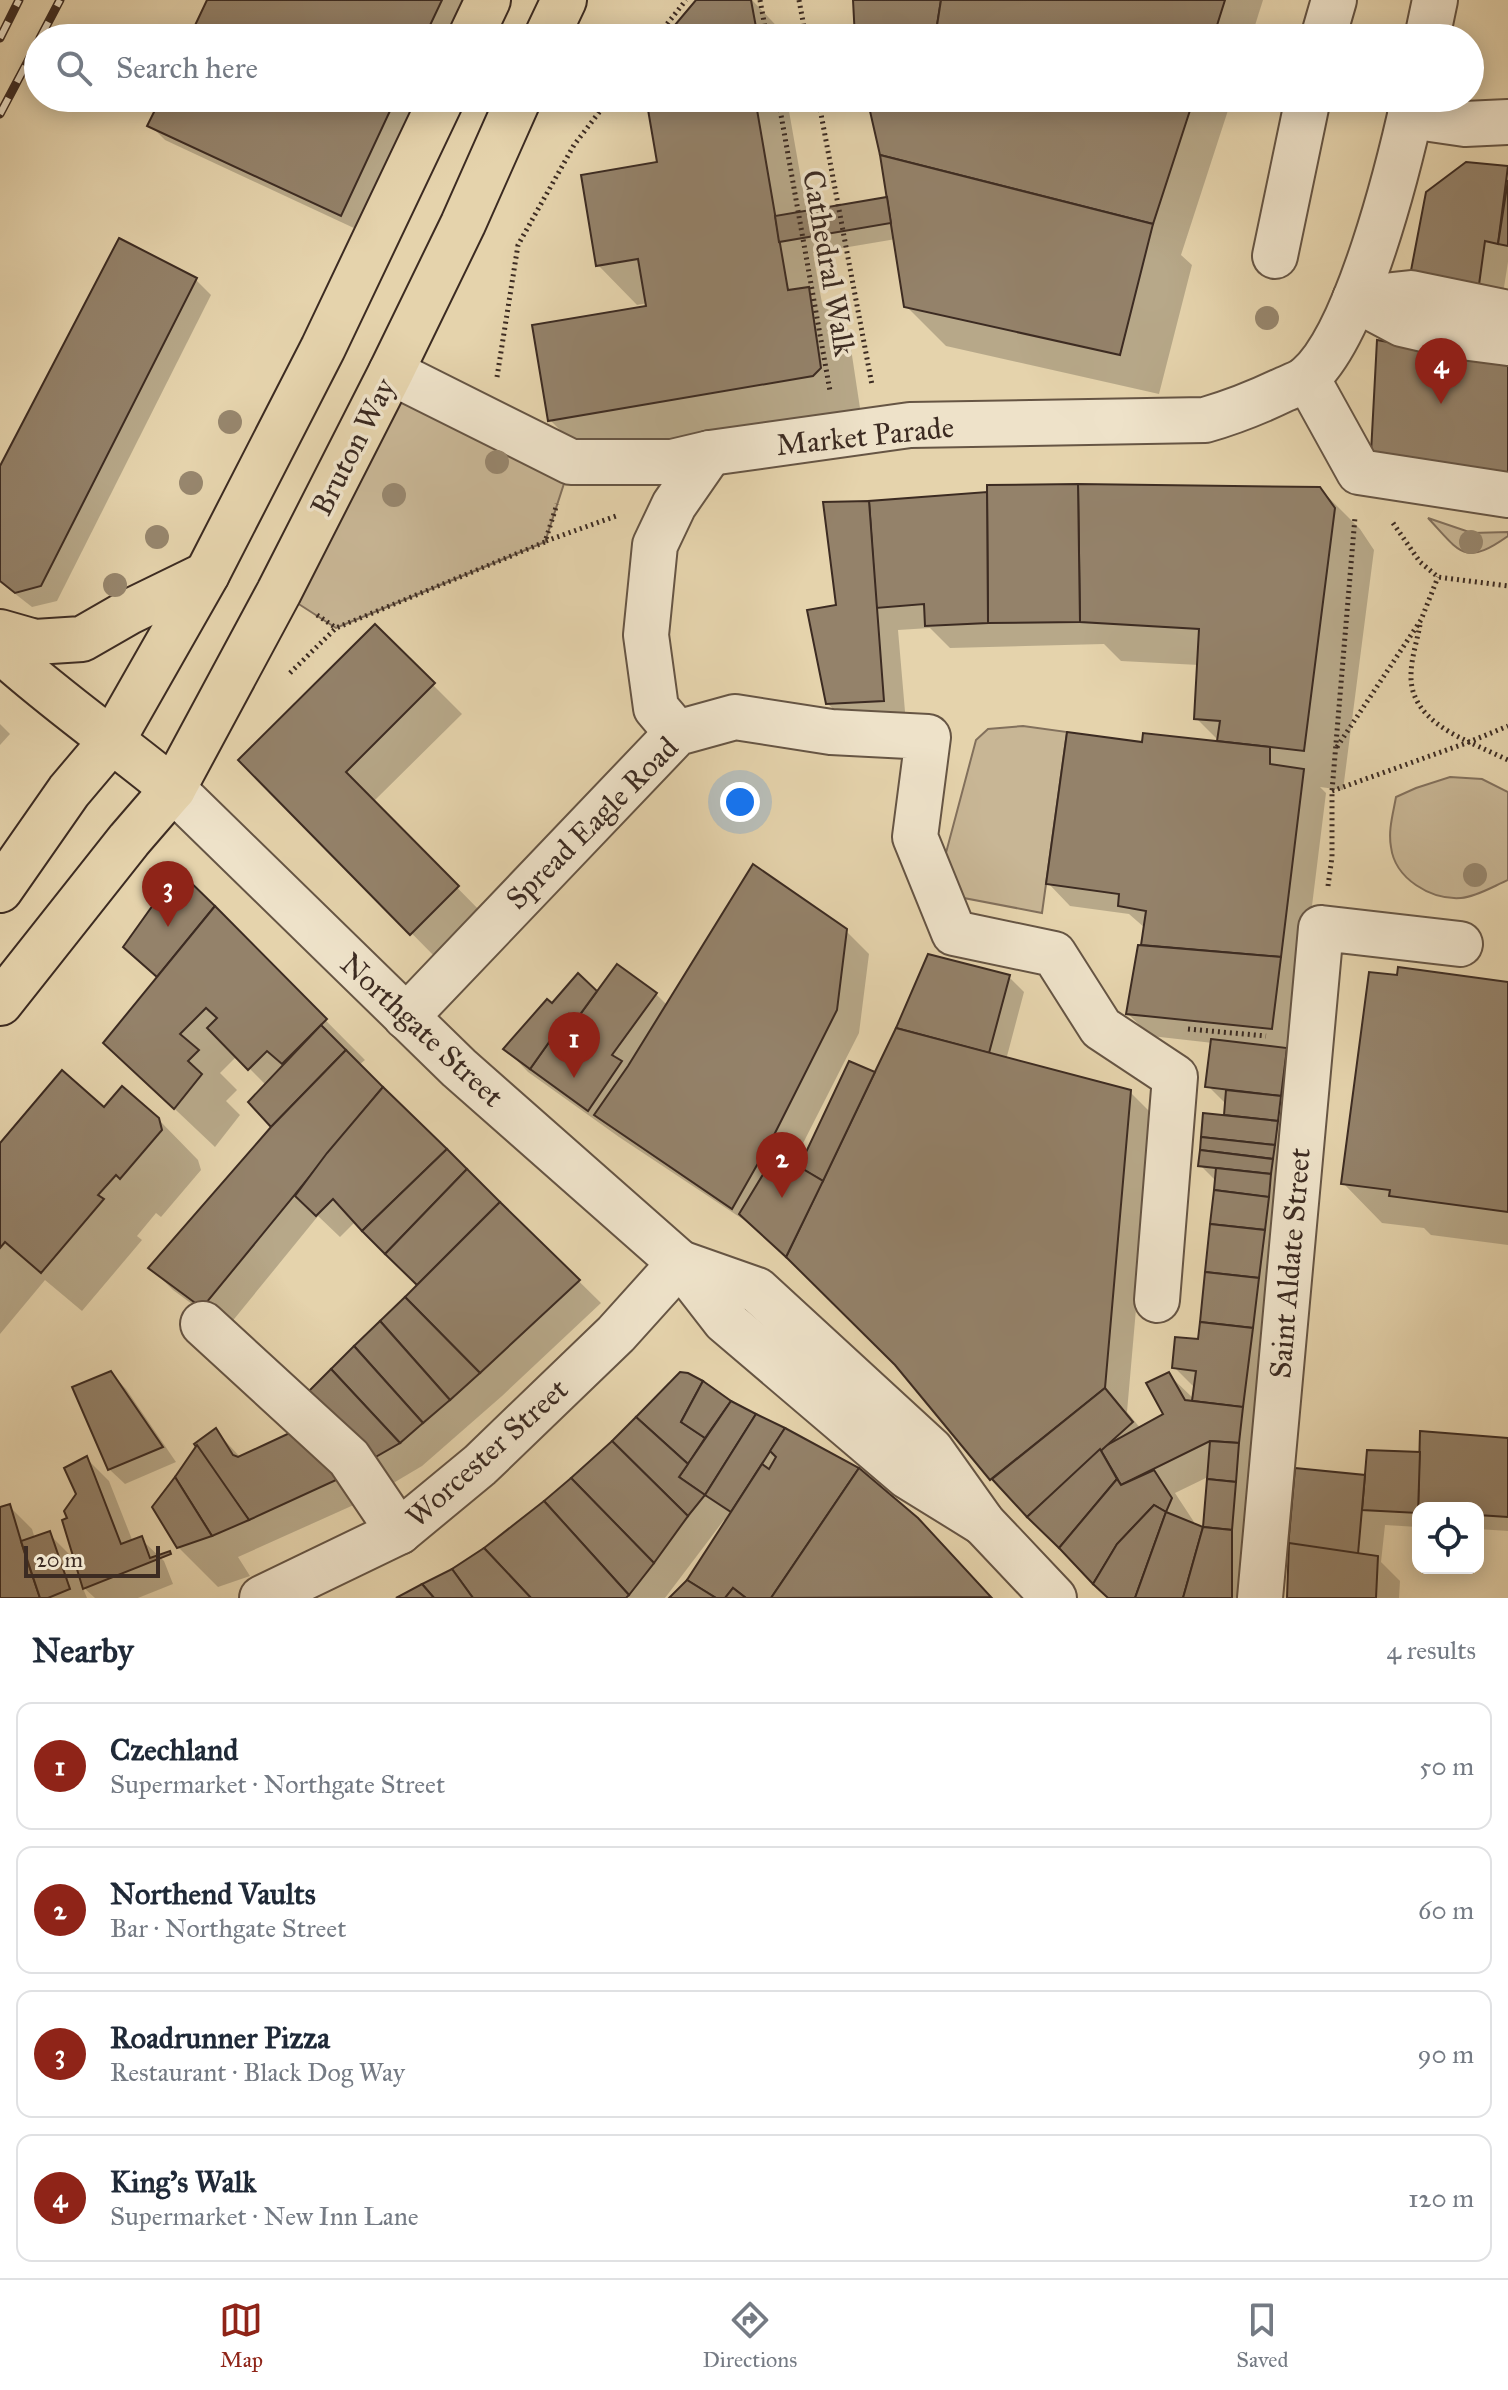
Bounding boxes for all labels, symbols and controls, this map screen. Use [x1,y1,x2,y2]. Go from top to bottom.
search box [24,24,1484,112]
icon: search [52,46,96,90]
text: Search here [116,50,258,86]
street label: Cathedral Walk [795,167,863,359]
pin: 4 [1415,338,1467,404]
street label: Bruton Way [303,372,403,522]
street label: Market Parade [774,409,956,463]
street label: Spread Eagle Road [498,729,686,917]
your location [720,782,760,822]
pin: 3 [142,861,194,927]
street label: Northgate Street [333,945,511,1115]
pin: 1 [548,1012,600,1078]
pin: 2 [756,1132,808,1198]
street label: Saint Aldate Street [1262,1146,1318,1380]
street label: Worcester Street [399,1371,576,1535]
map controls [1412,1502,1484,1574]
button: locate [1412,1502,1484,1574]
scale bar [24,1542,160,1578]
text: 20 m [36,1546,83,1573]
text: Nearby [32,1630,134,1671]
text: 4 results [1387,1634,1476,1666]
text: Czechland [110,1732,238,1768]
text: 1 [55,1750,65,1782]
text: 50 m [1419,1750,1474,1782]
text: Supermarket · Northgate Street [110,1768,445,1800]
text: Northend Vaults [110,1876,316,1912]
text: 2 [54,1894,66,1926]
text: 60 m [1418,1894,1474,1926]
text: Bar · Northgate Street [110,1912,346,1944]
text: Roadrunner Pizza [110,2020,330,2056]
text: 3 [55,2038,65,2070]
text: 90 m [1417,2038,1474,2070]
text: Restaurant · Black Dog Way [110,2056,405,2088]
text: King's Walk [110,2164,256,2200]
text: 4 [53,2182,67,2214]
text: 120 m [1408,2182,1474,2214]
text: Supermarket · New Inn Lane [110,2200,419,2232]
tab: Map [219,2298,263,2373]
tab: Directions [702,2298,797,2373]
tab: Saved [1236,2298,1288,2373]

